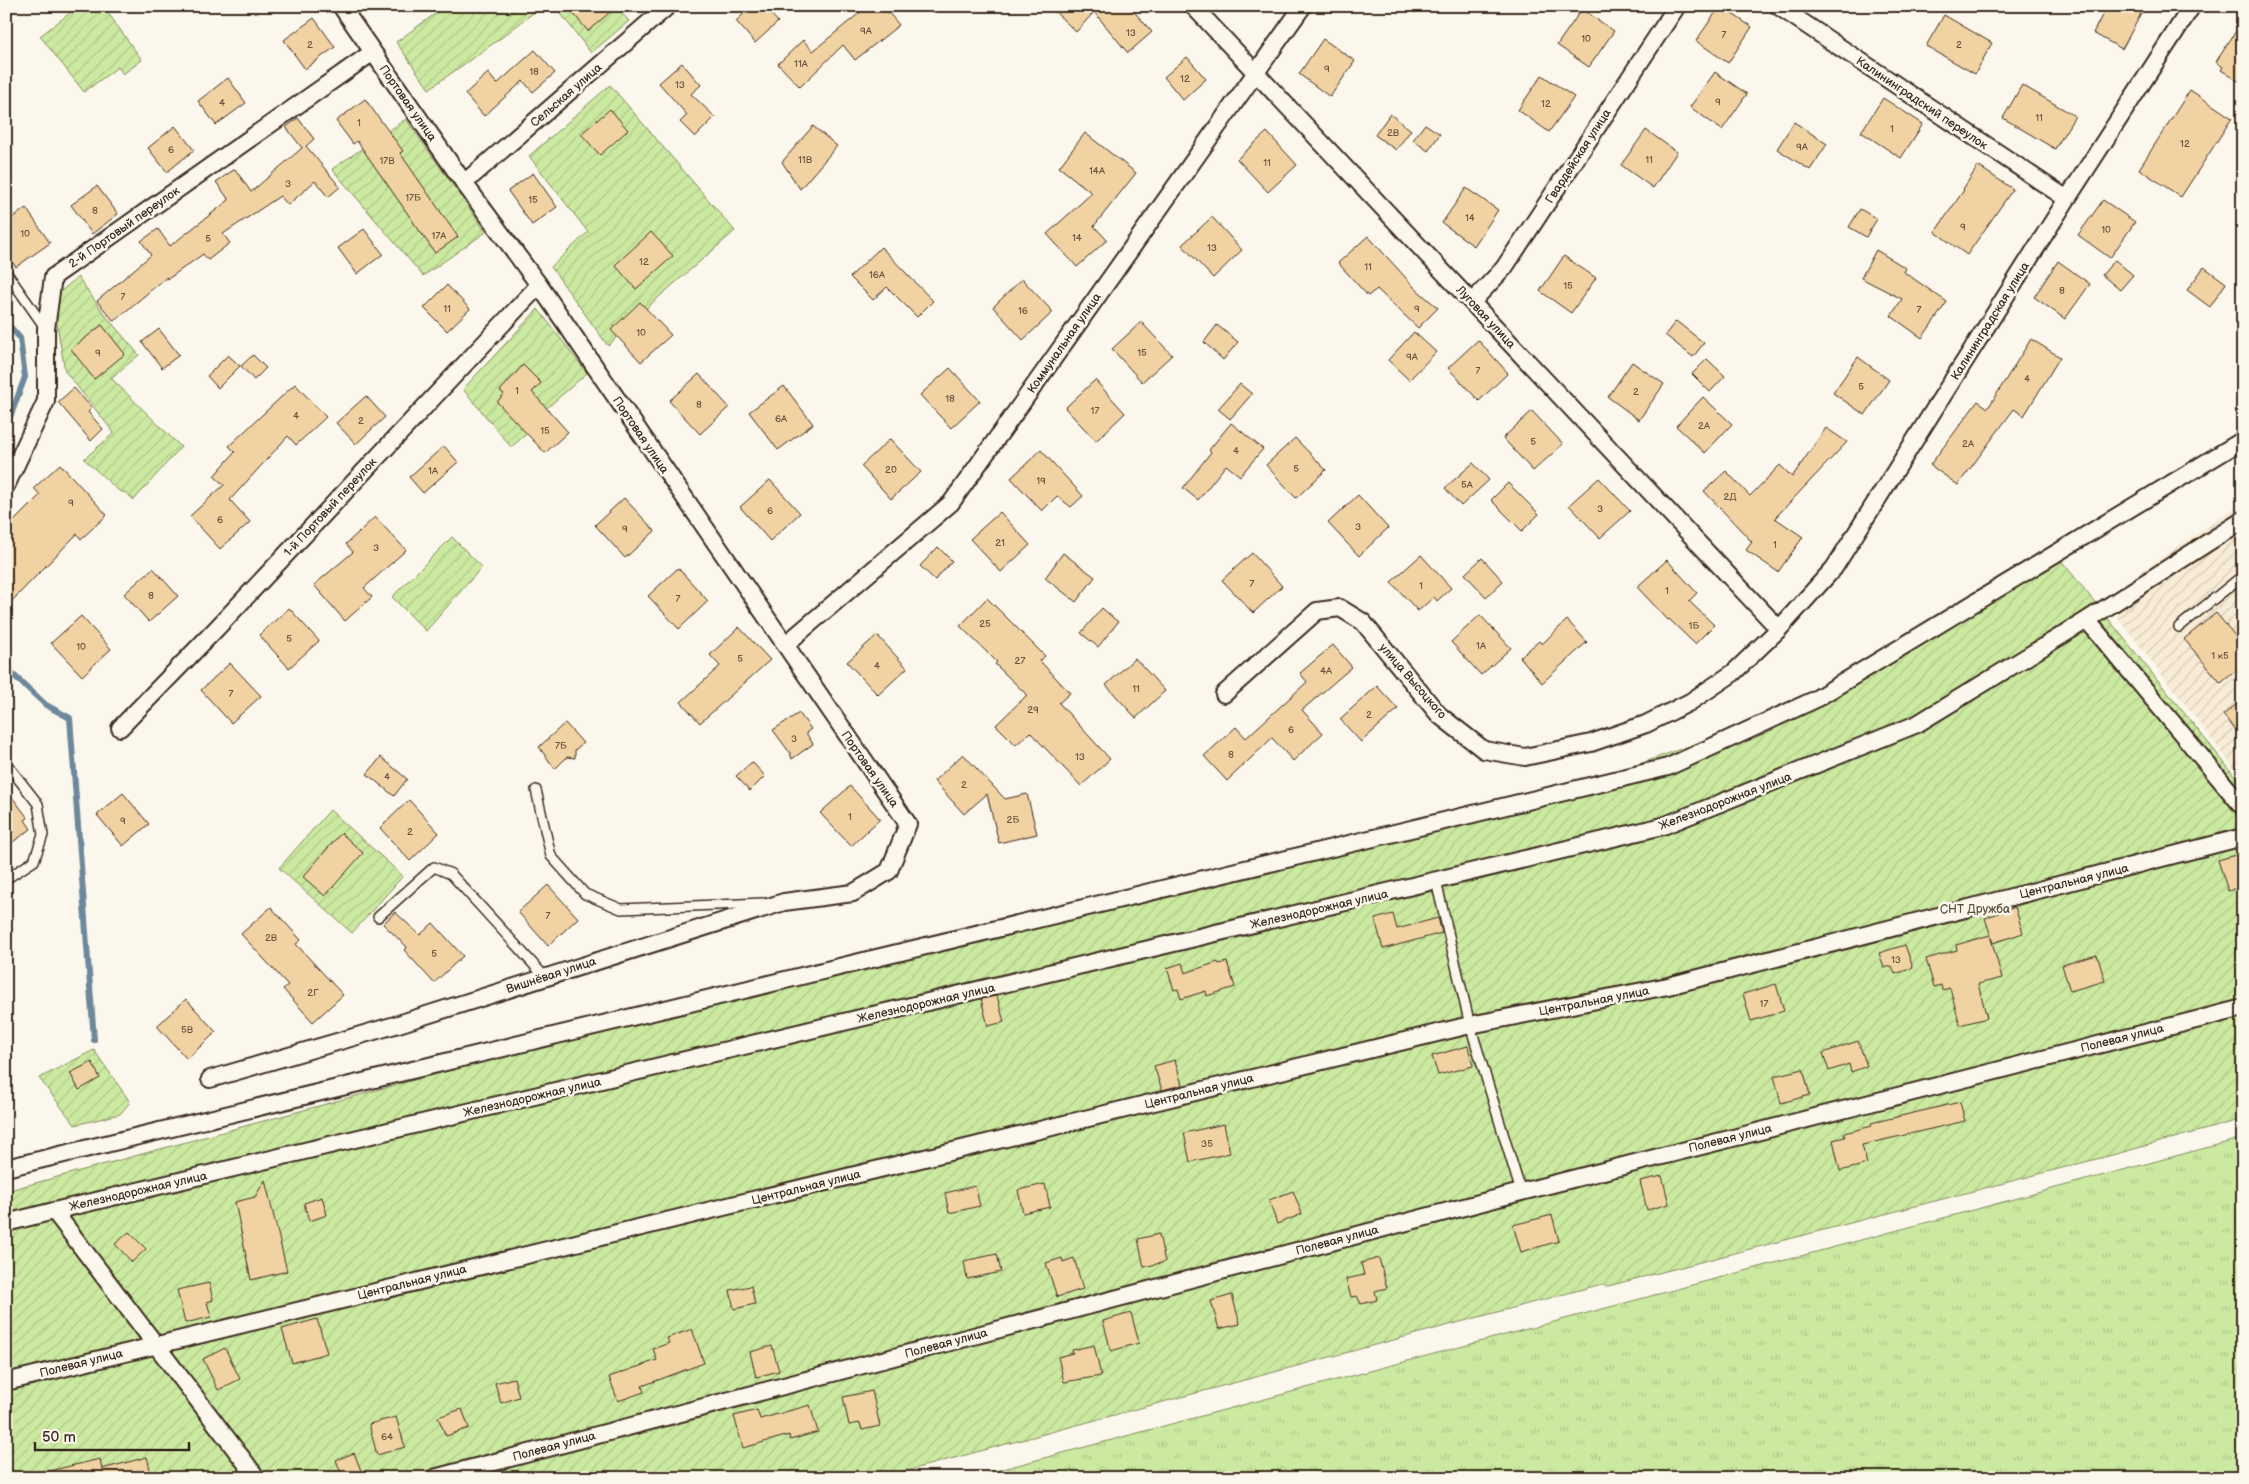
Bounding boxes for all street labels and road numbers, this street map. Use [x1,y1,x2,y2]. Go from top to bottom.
street label: Калининградский переулок [1853,54,1991,153]
street label: Сельская улица [528,60,605,131]
street label: Портовая улица [376,62,440,144]
street label: Гвардейская улица [1542,106,1615,206]
street label: 2-й Портовый переулок [66,183,183,271]
street label: Калининградская улица [1948,259,2033,383]
street label: Луговая улица [1452,282,1519,352]
street label: Коммунальная улица [1024,290,1105,396]
street label: Портовая улица [609,394,672,477]
street label: 1-й Портовый переулок [281,454,380,560]
street label: улица Высоцкого [1376,641,1449,722]
street label: Портовая улица [838,728,902,810]
street label: Железнодорожная улица [1657,769,1794,834]
street label: Центральная улица [2018,861,2130,902]
street label: Железнодорожная улица [1249,886,1389,933]
street label: Вишнёвая улица [504,954,598,997]
street label: Железнодорожная улица [856,980,996,1027]
street label: Центральная улица [1538,983,1650,1020]
street label: Полевая улица [2079,1021,2165,1056]
street label: Центральная улица [1143,1071,1255,1112]
street label: Железнодорожная улица [462,1074,602,1121]
street label: Полевая улица [1687,1121,1773,1156]
street label: Центральная улица [750,1167,862,1208]
street label: Железнодорожная улица [68,1168,208,1215]
street label: Полевая улица [1294,1222,1380,1259]
street label: Центральная улица [356,1262,468,1303]
street label: Полевая улица [903,1325,989,1362]
street label: Полевая улица [38,1346,124,1381]
street label: Полевая улица [511,1428,597,1465]

